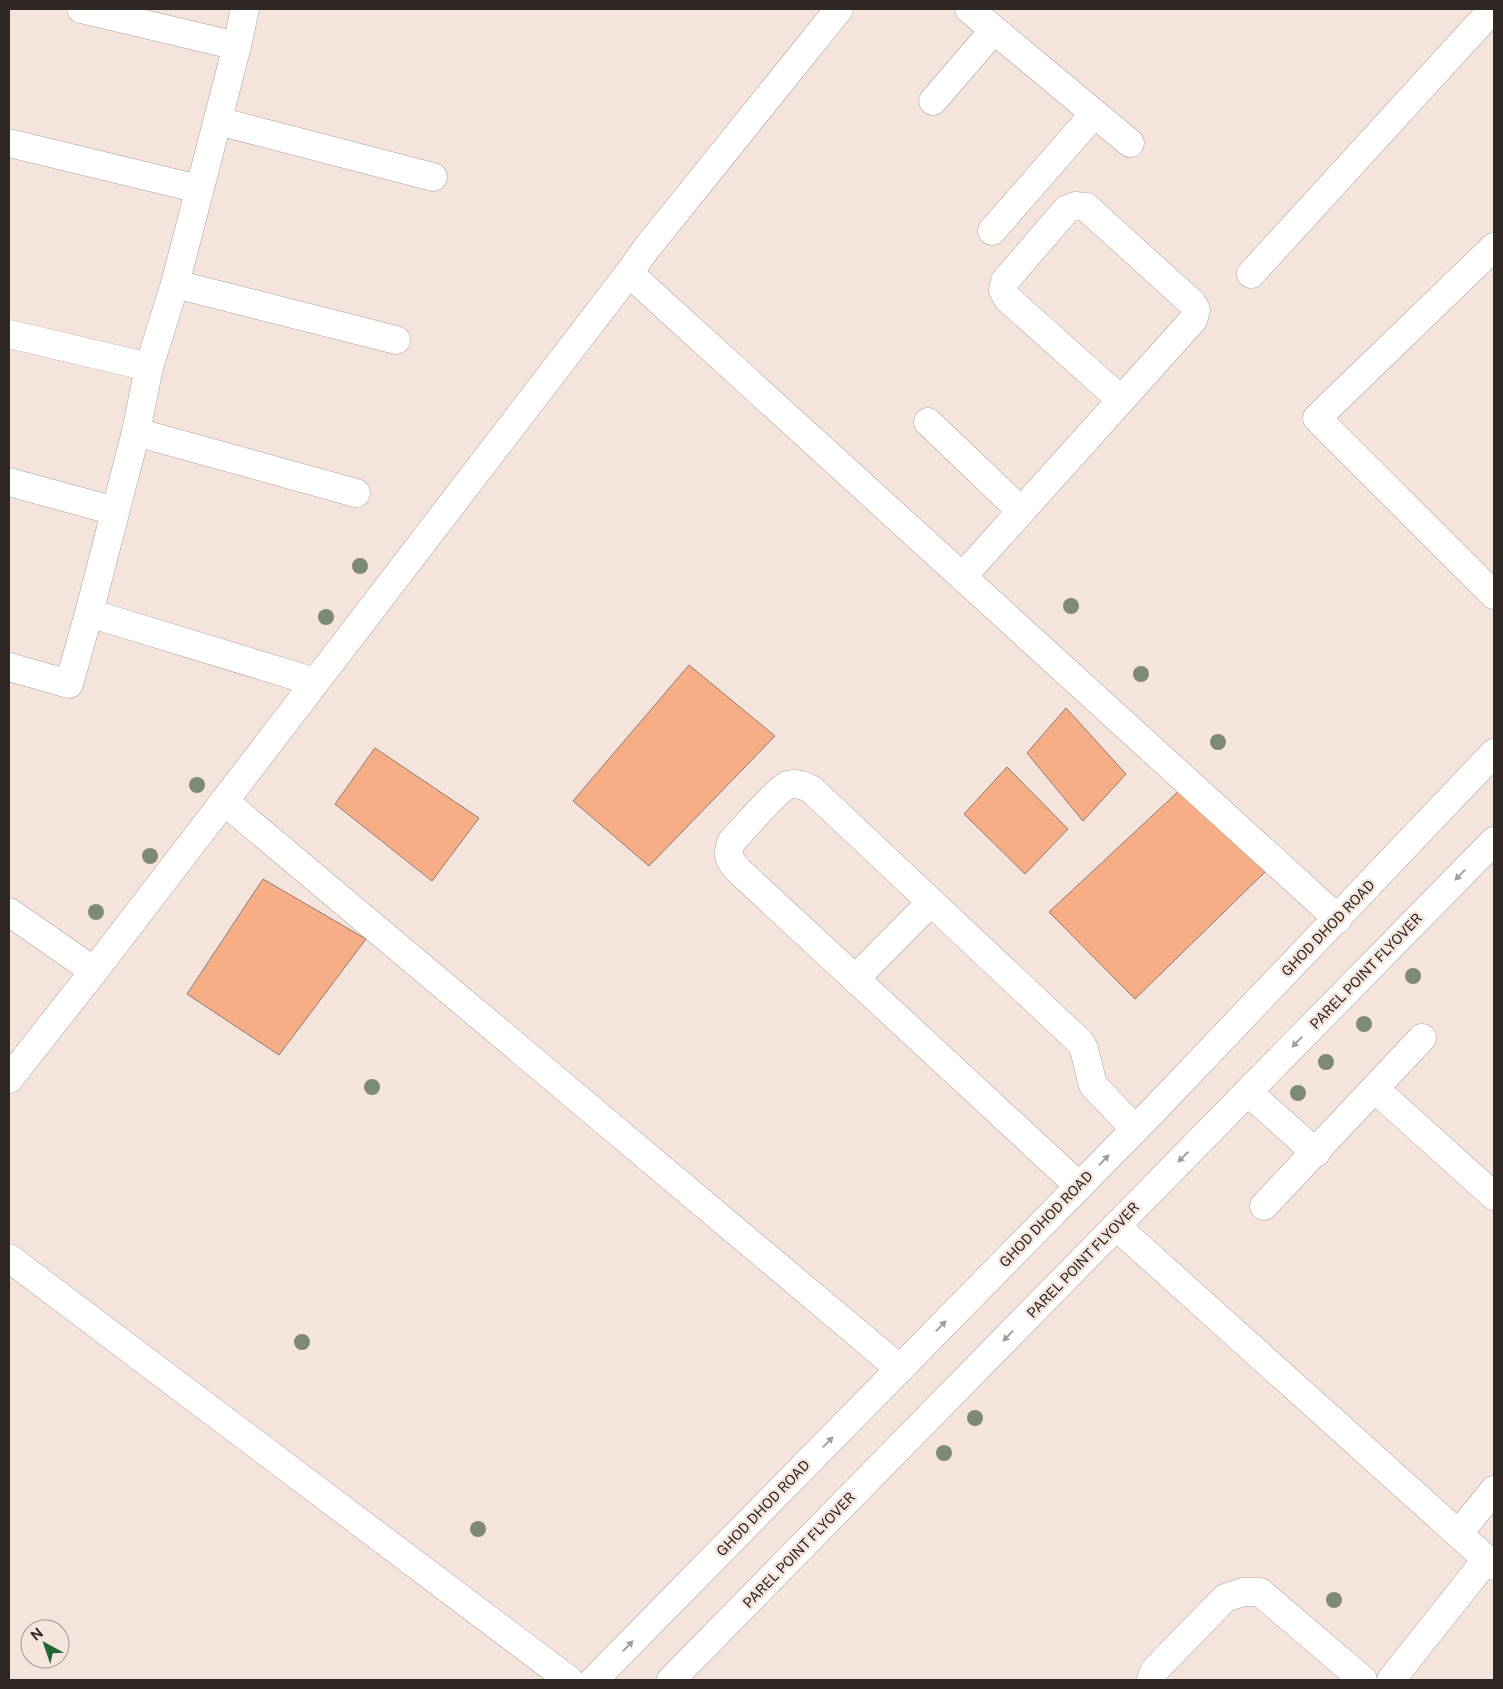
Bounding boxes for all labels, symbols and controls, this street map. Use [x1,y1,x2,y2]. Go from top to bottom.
one-way arrow [1454,869,1466,881]
street label: GHOD DHOD ROAD [1278,877,1378,979]
street label: PAREL POINT FLYOVER [1307,910,1425,1032]
one-way arrow [1292,1035,1304,1047]
one-way arrow [1178,1151,1190,1163]
one-way arrow [1098,1154,1110,1166]
street label: GHOD DHOD ROAD [996,1168,1096,1270]
street label: PAREL POINT FLYOVER [1024,1199,1142,1321]
one-way arrow [935,1320,947,1332]
one-way arrow [1003,1330,1015,1342]
one-way arrow [822,1436,834,1448]
street label: GHOD DHOD ROAD [713,1457,813,1559]
street label: PAREL POINT FLYOVER [740,1489,858,1611]
north arrow [20,1619,70,1669]
text: N [27,1624,46,1644]
one-way arrow [622,1640,634,1652]

